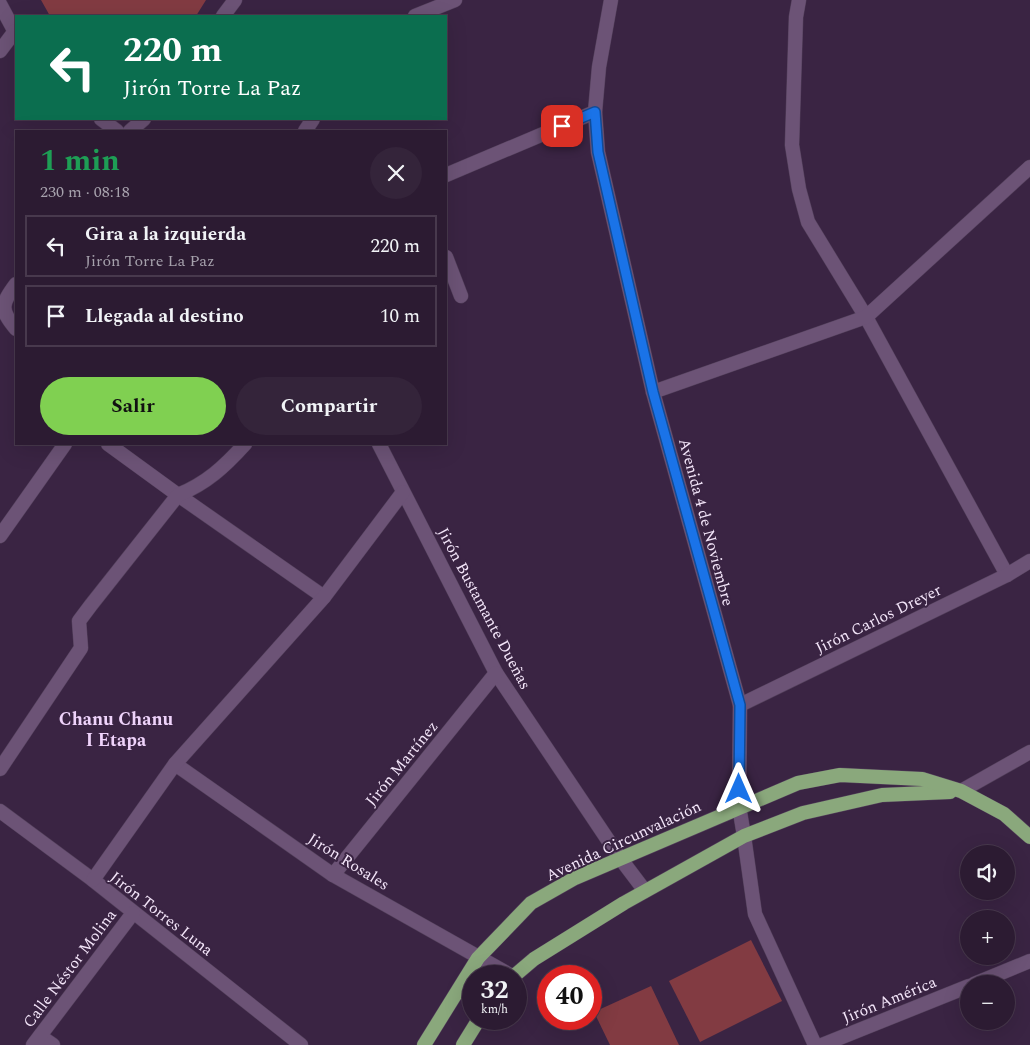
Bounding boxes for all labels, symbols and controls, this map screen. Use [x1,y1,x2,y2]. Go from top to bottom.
text: 220 m [123,24,222,77]
icon: left [40,35,105,100]
text: Jirón Torre La Paz [123,72,301,105]
pin [541,105,583,147]
icon: arrive [548,112,576,140]
text: 1 min [40,138,120,184]
button: close [370,147,422,199]
text: 230 m · 08:18 [40,180,130,204]
text: Gira a la izquierda [85,220,246,249]
icon: left [42,232,70,260]
text: 220 m [370,232,420,261]
text: Jirón Torre La Paz [85,249,215,273]
icon: arrive [42,302,70,330]
text: Llegada al destino [85,302,244,331]
text: 10 m [380,302,420,331]
button: Salir [40,377,226,435]
button: Compartir [236,377,422,435]
street label: Avenida 4 de Noviembre [672,436,740,609]
street label: Jirón Bustamante Dueñas [431,523,537,694]
street label: Jirón Carlos Dreyer [811,578,946,660]
district label: Chanu Chanu I Etapa [59,706,174,754]
street label: Jirón Martínez [360,716,444,812]
position arrow [712,762,764,814]
street label: Avenida Circunvalación [542,794,705,888]
street label: Jirón Rosales [303,827,394,897]
map controls [960,845,1015,1030]
button: sound [960,845,1015,900]
street label: Jirón Torres Luna [105,866,218,962]
street label: Calle Néstor Molina [17,904,123,1033]
button: + [960,910,1015,965]
speed limit sign: 40 [537,965,602,1030]
street label: Jirón América [839,970,940,1030]
text: 32 [480,972,509,1010]
button: − [960,975,1015,1030]
text: km/h [481,1000,508,1019]

